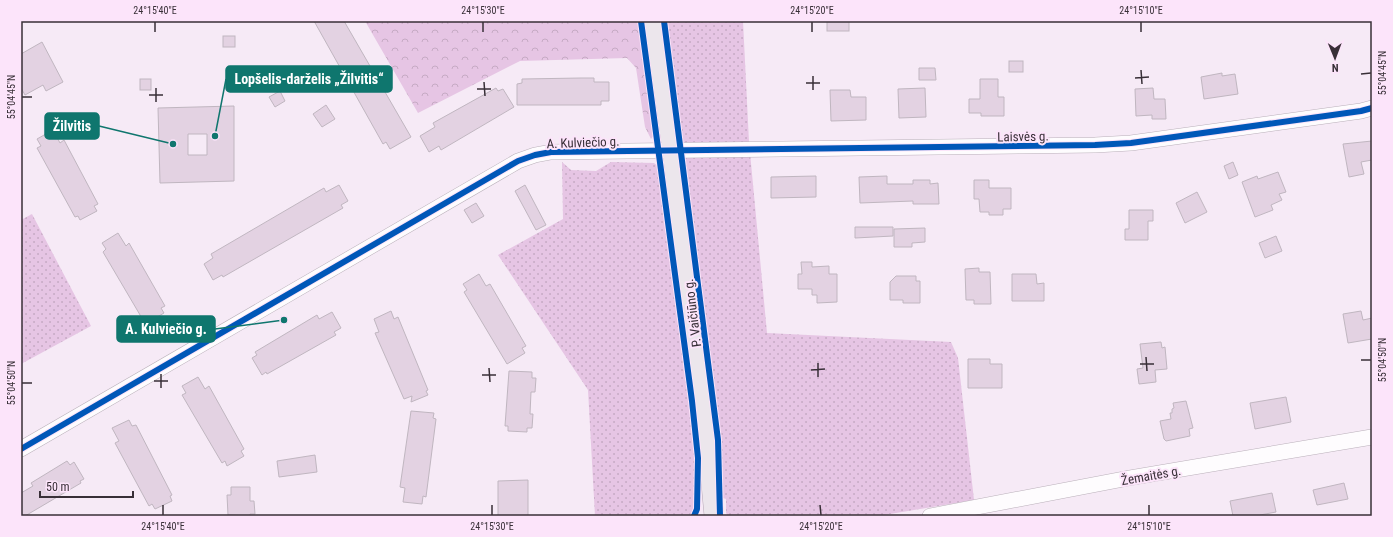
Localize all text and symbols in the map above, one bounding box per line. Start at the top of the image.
text: 24°15'40"E [133,5,177,16]
text: 24°15'30"E [461,5,505,16]
text: 24°15'20"E [790,5,834,16]
text: 24°15'10"E [1119,5,1163,16]
north arrow [1315,38,1355,78]
text: 55°04'45"N [1377,51,1388,95]
text: N [1331,61,1339,74]
callout: Lopšelis-darželis „Žilvitis“ [226,66,392,92]
text: Lopšelis-darželis „Žilvitis“ [234,70,384,87]
text: 55°04'45"N [6,75,17,119]
callout: Žilvitis [45,113,99,139]
text: Žilvitis [53,117,91,134]
street label: Laisvės g. [997,129,1049,144]
street label: A. Kulviečio g. [546,134,620,151]
street label: P. Vaičiūno g. [681,278,704,348]
callout: A. Kulviečio g. [117,316,215,342]
text: A. Kulviečio g. [125,321,207,337]
text: 55°04'50"N [1377,338,1388,382]
text: 55°04'50"N [6,361,17,405]
street label: Žemaitės g. [1120,463,1182,488]
scale bar [40,473,133,499]
text: 50 m [46,480,70,494]
text: 24°15'40"E [141,521,185,532]
text: 24°15'30"E [470,521,514,532]
text: 24°15'20"E [799,521,843,532]
text: 24°15'10"E [1127,521,1171,532]

